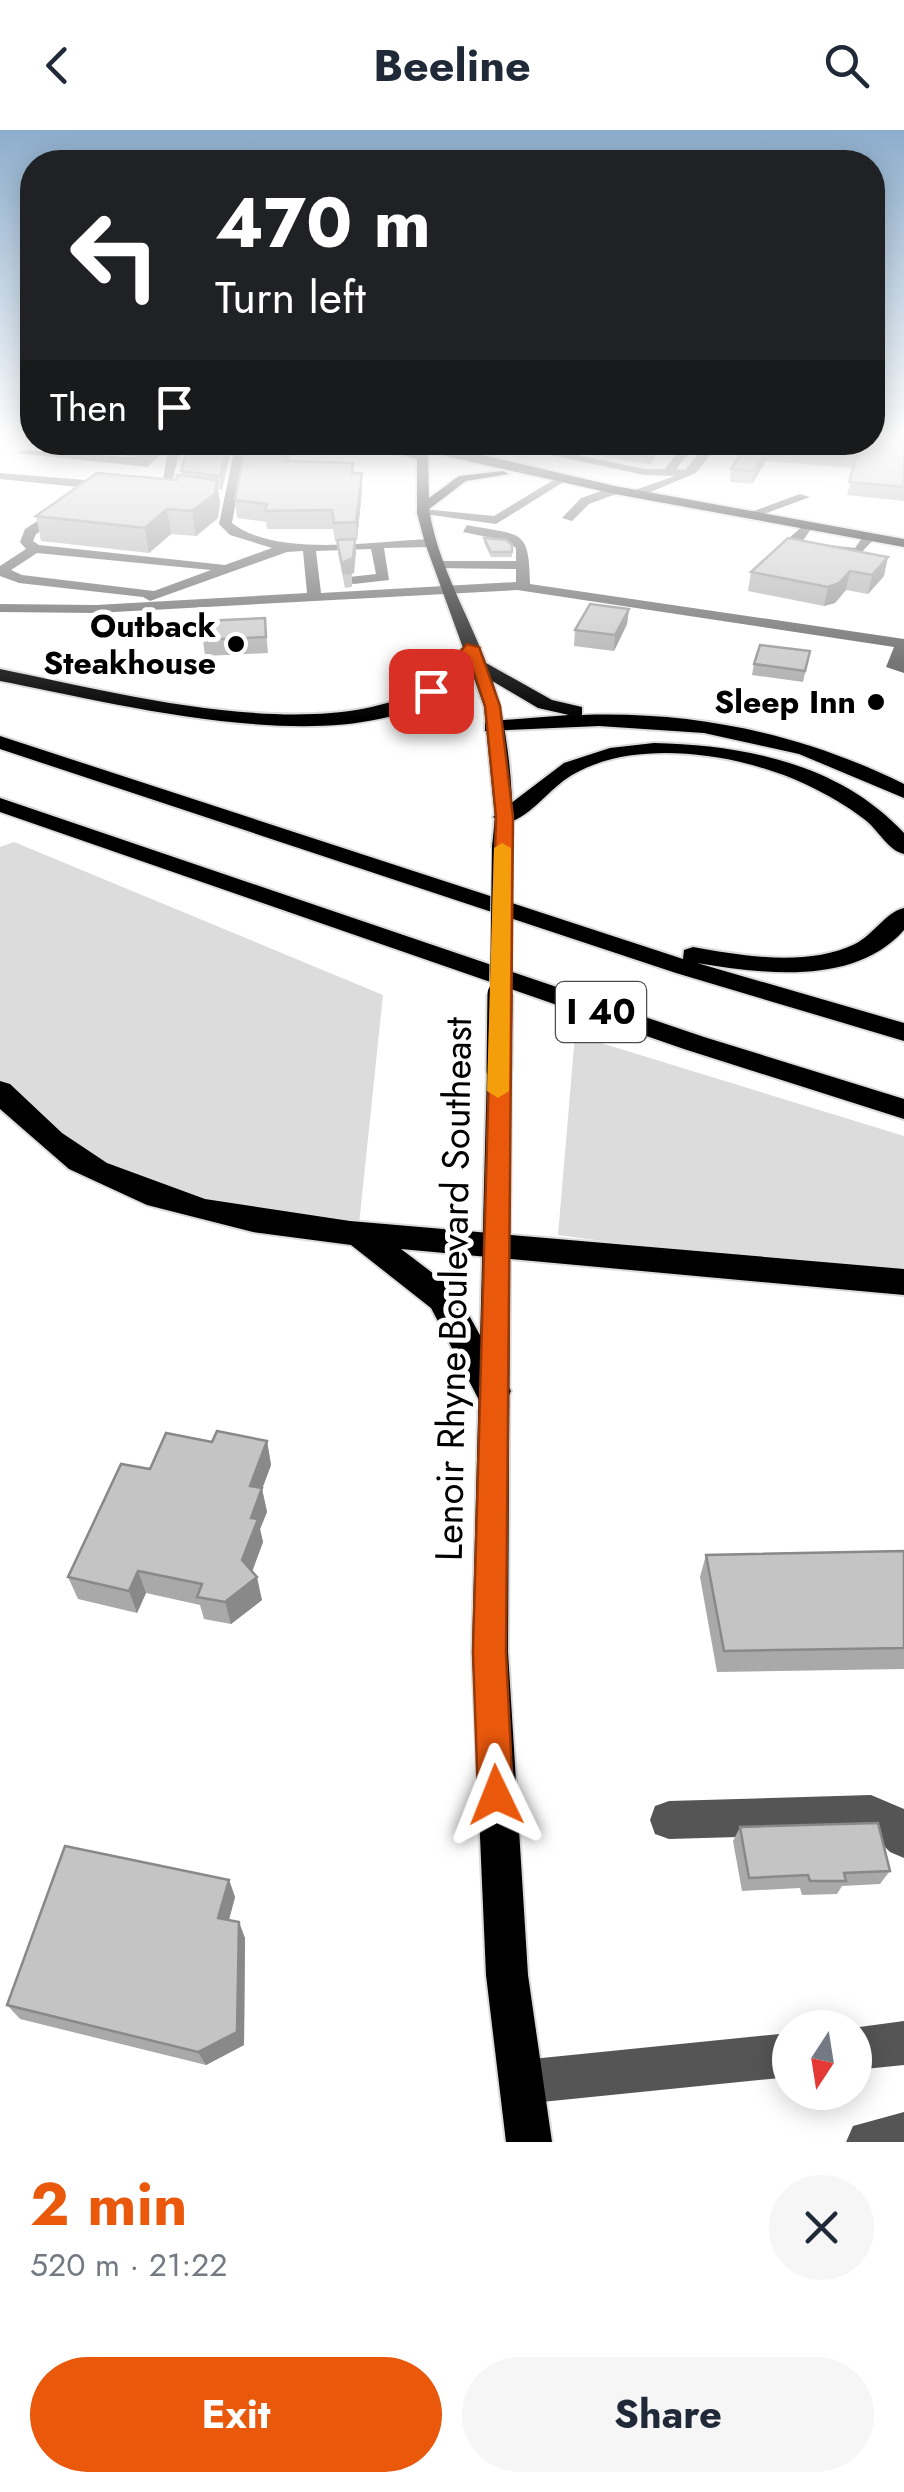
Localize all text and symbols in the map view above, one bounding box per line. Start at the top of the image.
text: Beeline [373,33,531,98]
icon: back [30,38,85,93]
icon: search [819,38,874,93]
text: 470 m [215,172,431,273]
icon: left [50,190,180,320]
text: Turn left [215,265,366,330]
text: Then [50,380,127,435]
icon: arrive [147,380,202,435]
place label: Outback Steakhouse [43,603,217,686]
marker: Outback Steakhouse [225,633,247,655]
pin [389,649,474,734]
icon: arrive [404,664,459,719]
place label: Sleep Inn [714,679,856,725]
marker: Sleep Inn [865,691,887,713]
road number: I 40 [556,982,646,1042]
street label: Lenoir Rhyne Boulevard Southeast [421,1017,485,1561]
position arrow [444,1743,548,1847]
north arrow [772,2010,872,2110]
map controls [772,2010,872,2110]
text: 2 min [30,2161,188,2248]
button: close [769,2175,874,2280]
text: 520 m · 21:22 [30,2242,227,2288]
button: Exit [30,2357,442,2472]
button: Share [462,2357,874,2472]

